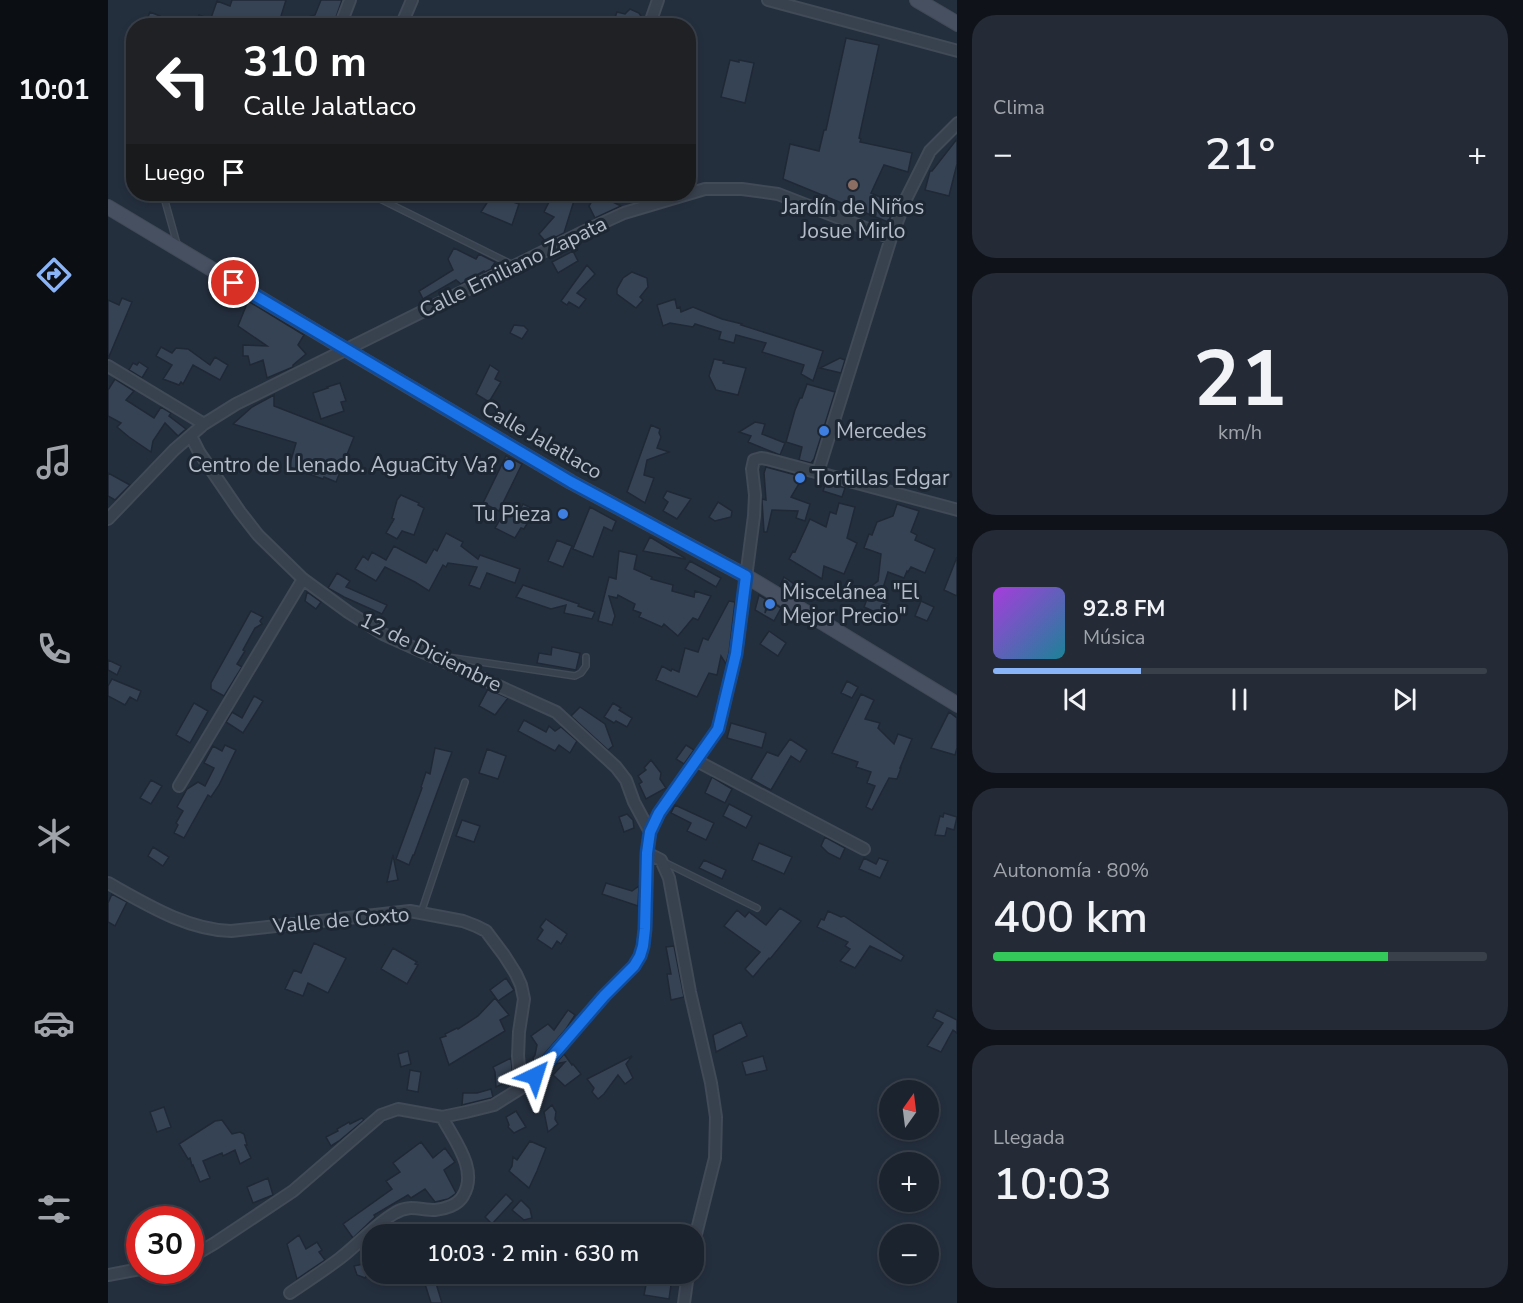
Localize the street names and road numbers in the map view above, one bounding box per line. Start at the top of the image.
street label: Calle Emiliano Zapata [415,209,611,325]
street label: Calle Jalatlaco [477,394,607,486]
street label: 12 de Diciembre [355,606,507,698]
street label: Valle de Coxto [271,900,410,940]

